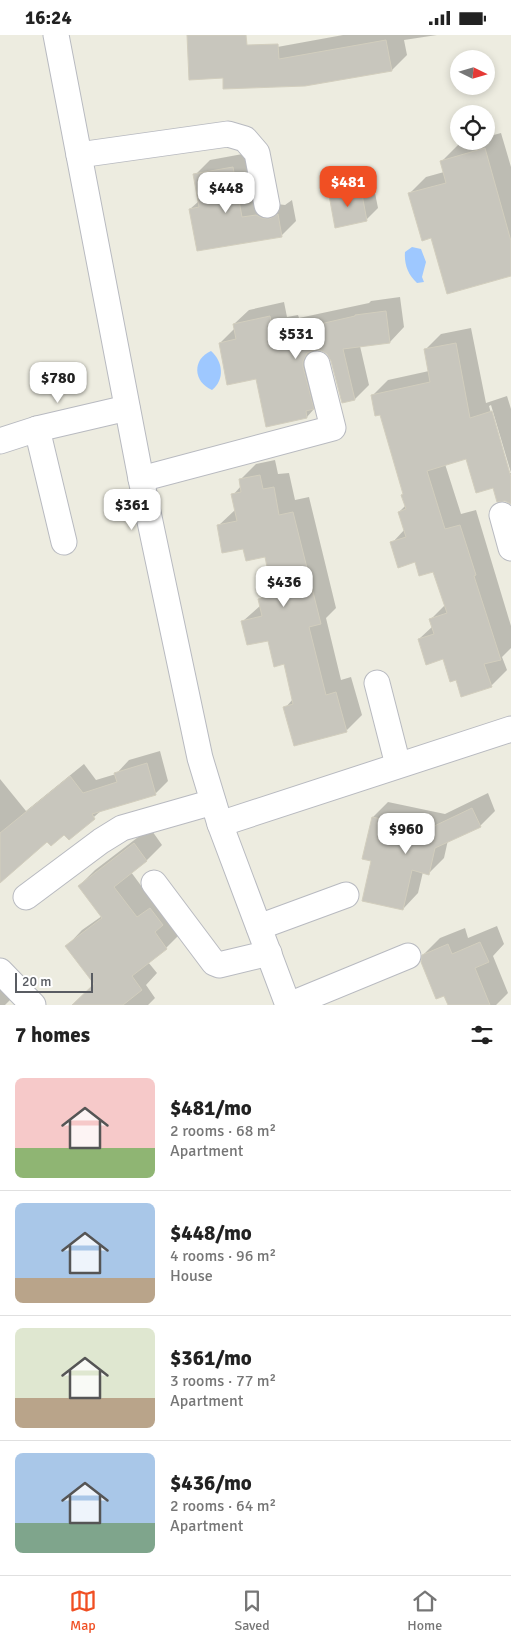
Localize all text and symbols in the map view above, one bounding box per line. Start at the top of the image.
text: 16:24 [25,6,72,30]
north arrow [450,50,495,95]
map controls [450,50,495,150]
button: locate [450,105,495,150]
pin: $481 [318,165,378,208]
pin: $448 [196,171,256,214]
text: $481 [331,172,365,192]
text: $448 [209,178,243,198]
pin: $531 [266,317,326,360]
text: $531 [279,324,313,344]
pin: $780 [28,361,88,404]
text: $780 [41,368,75,388]
pin: $361 [102,489,162,531]
text: $361 [115,495,149,515]
pin: $436 [254,565,314,608]
text: $436 [267,572,301,592]
pin: $960 [376,813,436,855]
text: $960 [389,819,423,839]
scale bar [15,970,92,993]
text: 20 m [22,973,51,990]
icon: filters [468,1021,496,1049]
text: 7 homes [15,1022,90,1048]
text: $481/mo [170,1095,252,1121]
icon: home [55,1098,115,1158]
text: 2 rooms · 68 m² [170,1121,276,1141]
text: Apartment [170,1141,243,1161]
text: $448/mo [170,1220,252,1246]
icon: home [55,1223,115,1283]
text: 4 rooms · 96 m² [170,1246,276,1266]
text: House [170,1266,213,1286]
text: $361/mo [170,1345,252,1371]
icon: home [55,1348,115,1408]
text: 3 rooms · 77 m² [170,1371,276,1391]
text: Apartment [170,1391,243,1411]
text: $436/mo [170,1470,252,1496]
icon: home [55,1473,115,1533]
text: 2 rooms · 64 m² [170,1496,276,1516]
text: Apartment [170,1516,243,1536]
tab: Map [69,1587,97,1634]
tab: Saved [234,1587,270,1634]
tab: Home [407,1587,442,1634]

